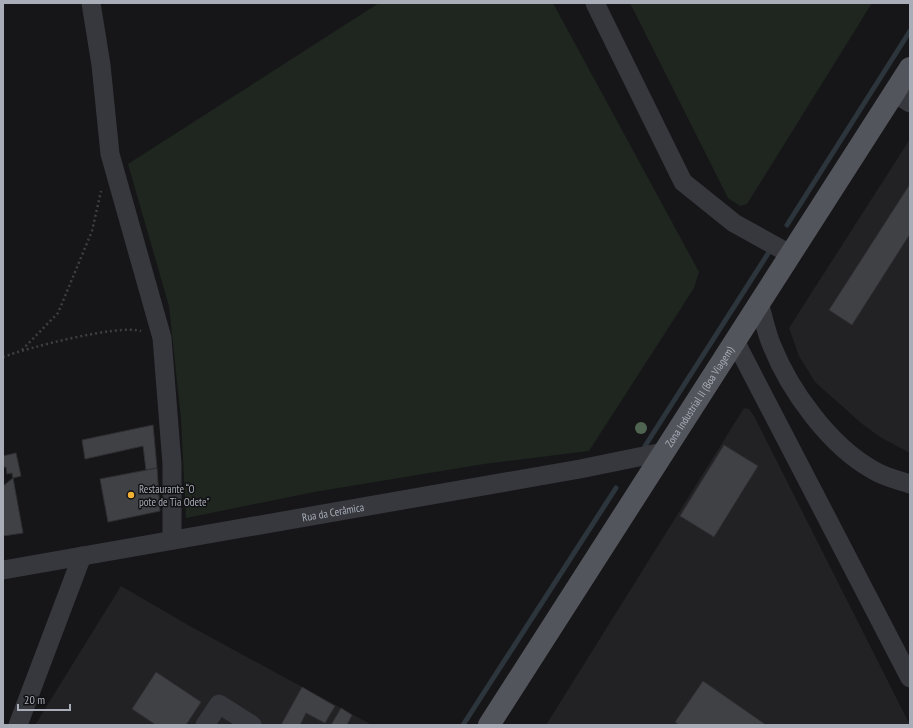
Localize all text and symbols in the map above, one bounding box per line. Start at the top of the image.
street label: Zona Industrial II (Boa Viagem) [662,343,737,450]
place label: Restaurante “O pote de Tia Odete" [139,482,210,509]
marker: Restaurante “O pote de Tia Odete" [126,490,136,500]
street label: Rua da Cerâmica [301,500,365,525]
scale bar [18,686,70,712]
text: 20 m [24,692,45,707]

